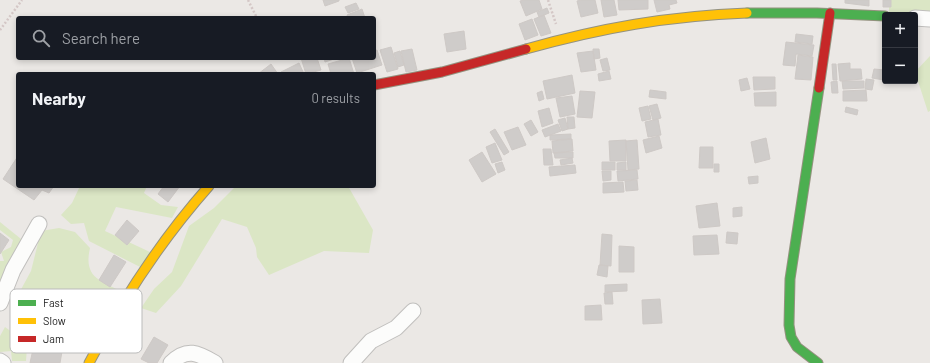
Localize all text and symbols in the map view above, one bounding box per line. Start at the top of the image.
map controls [882,12,918,84]
button: + [882,12,918,48]
search box [16,16,376,60]
icon: search [30,27,52,49]
text: Search here [62,29,140,47]
button: − [882,48,918,84]
text: Nearby [32,88,86,108]
text: 0 results [311,90,360,106]
legend [10,289,142,353]
text: Fast [43,296,64,309]
text: Slow [43,314,66,327]
text: Jam [43,332,64,345]

